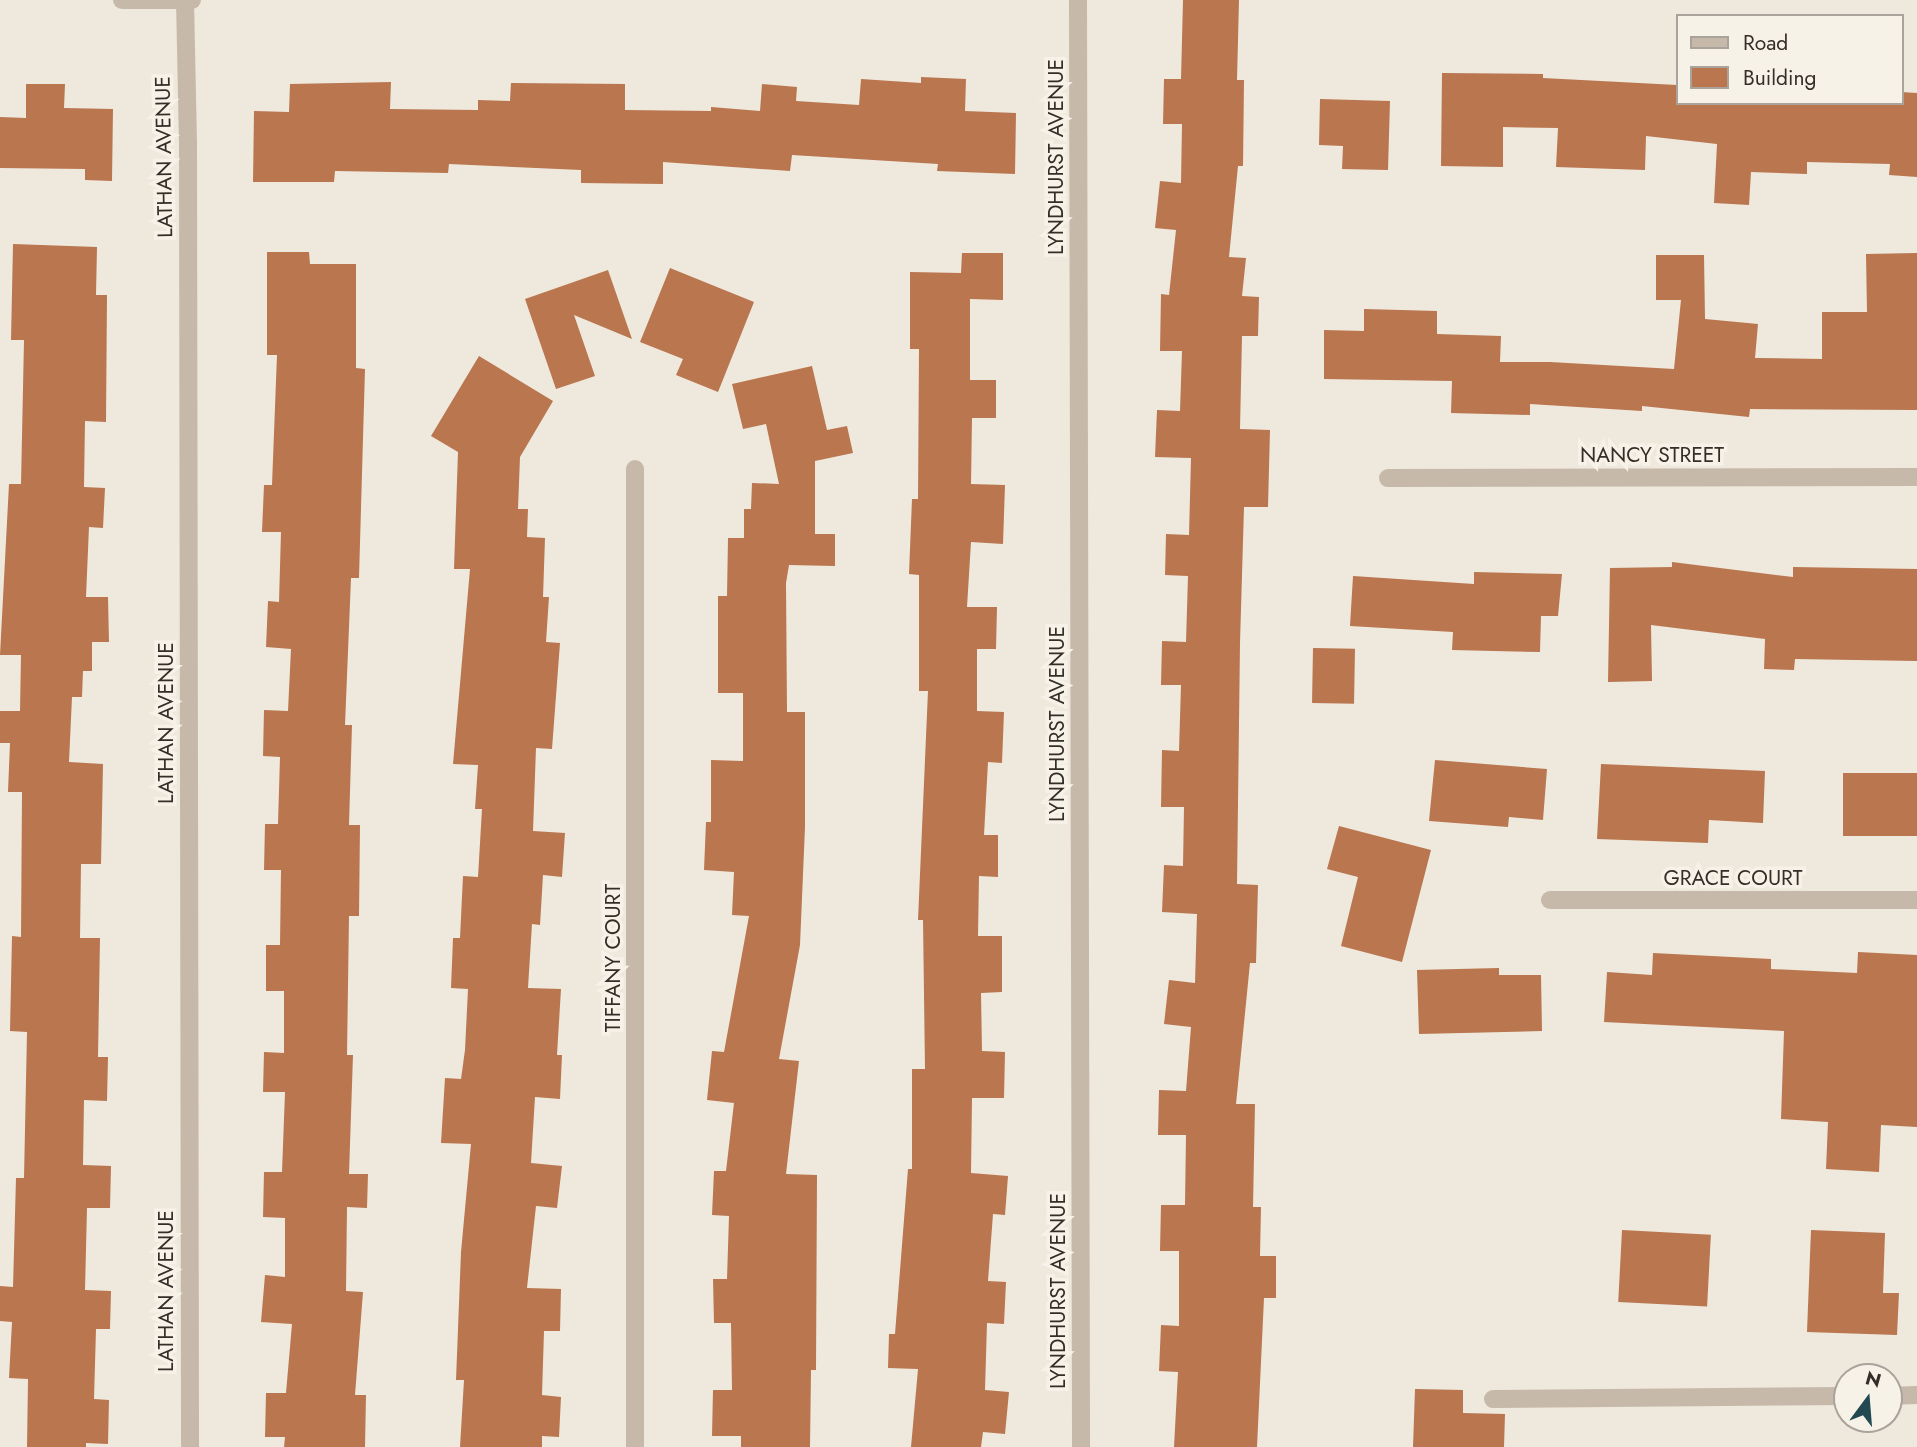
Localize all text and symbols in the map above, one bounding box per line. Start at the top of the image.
legend [1675,14,1903,105]
text: Road [1743,28,1788,58]
street label: LYNDHURST AVENUE [1043,59,1069,255]
text: Building [1743,63,1816,93]
street label: LATHAN AVENUE [150,76,178,238]
street label: NANCY STREET [1580,442,1724,468]
street label: LYNDHURST AVENUE [1044,626,1070,822]
street label: LATHAN AVENUE [153,642,179,804]
street label: GRACE COURT [1663,865,1803,891]
street label: TIFFANY COURT [600,884,626,1032]
street label: LYNDHURST AVENUE [1045,1193,1071,1389]
street label: LATHAN AVENUE [153,1210,179,1372]
north arrow [1833,1363,1903,1433]
text: N [1862,1364,1884,1394]

